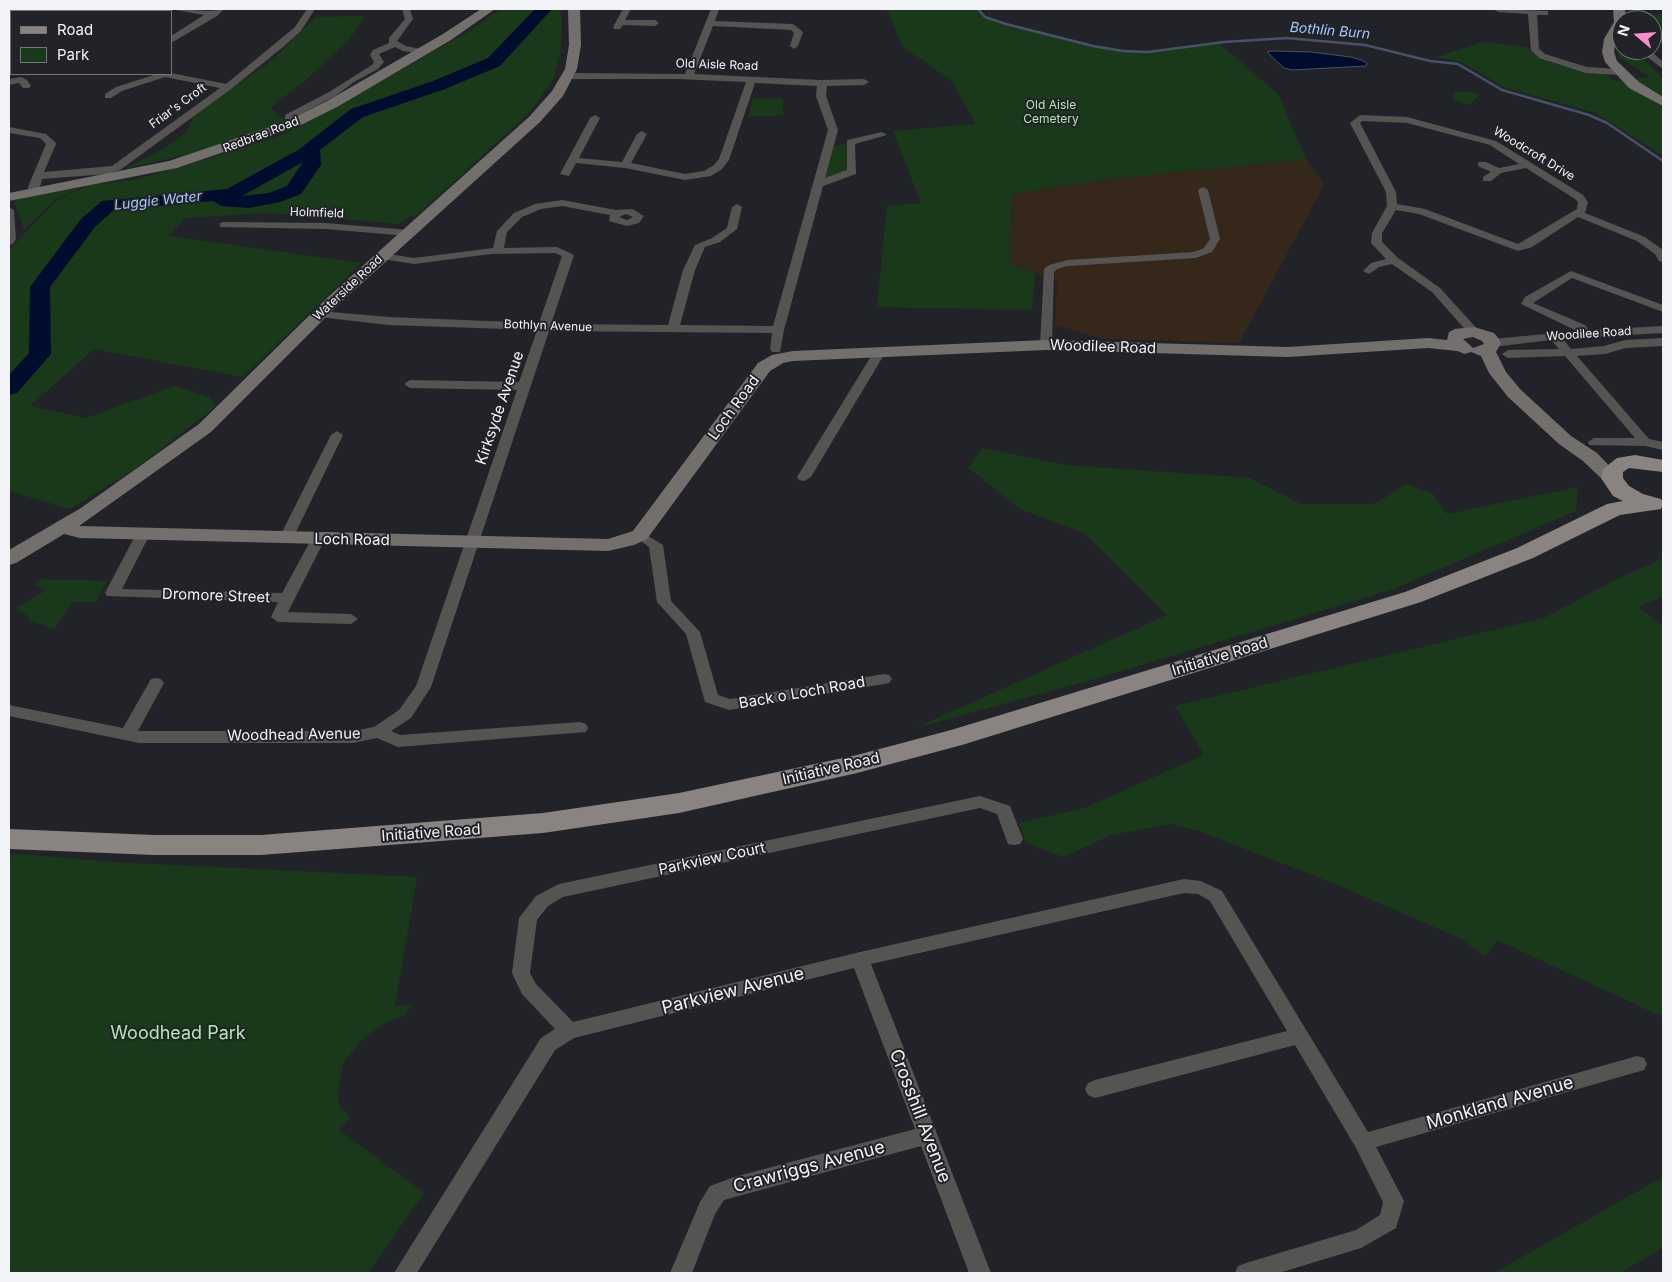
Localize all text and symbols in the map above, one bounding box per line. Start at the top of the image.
legend [10,10,172,75]
north arrow [1612,10,1662,60]
water label: Bothlin Burn [1289,19,1371,43]
text: Road [57,20,93,39]
text: N [1613,23,1633,38]
text: Park [57,45,89,64]
street label: Old Aisle Road [675,56,759,74]
street label: Friar's Croft [147,80,209,132]
park label: Old Aisle Cemetery [1023,98,1079,126]
street label: Redbrae Road [221,114,301,156]
street label: Woodcroft Drive [1491,124,1577,184]
water label: Luggie Water [113,188,203,214]
street label: Holmfield [290,205,344,221]
street label: Waterside Road [310,252,386,324]
street label: Bothlyn Avenue [504,317,592,335]
street label: Woodilee Road [1546,324,1632,344]
street label: Woodilee Road [1050,336,1156,358]
street label: Kirksyde Avenue [472,349,528,467]
street label: Loch Road [705,372,763,444]
street label: Loch Road [314,530,390,550]
street label: Dromore Street [162,585,270,607]
street label: Initiative Road [1170,634,1270,680]
street label: Back o Loch Road [738,673,866,713]
street label: Woodhead Avenue [227,725,361,745]
street label: Initiative Road [781,749,881,789]
street label: Initiative Road [381,821,481,845]
street label: Parkview Court [657,839,767,879]
street label: Parkview Avenue [659,963,807,1019]
park label: Woodhead Park [110,1023,246,1045]
street label: Crosshill Avenue [885,1046,955,1186]
street label: Monkland Avenue [1424,1072,1576,1134]
street label: Crawriggs Avenue [731,1136,887,1198]

